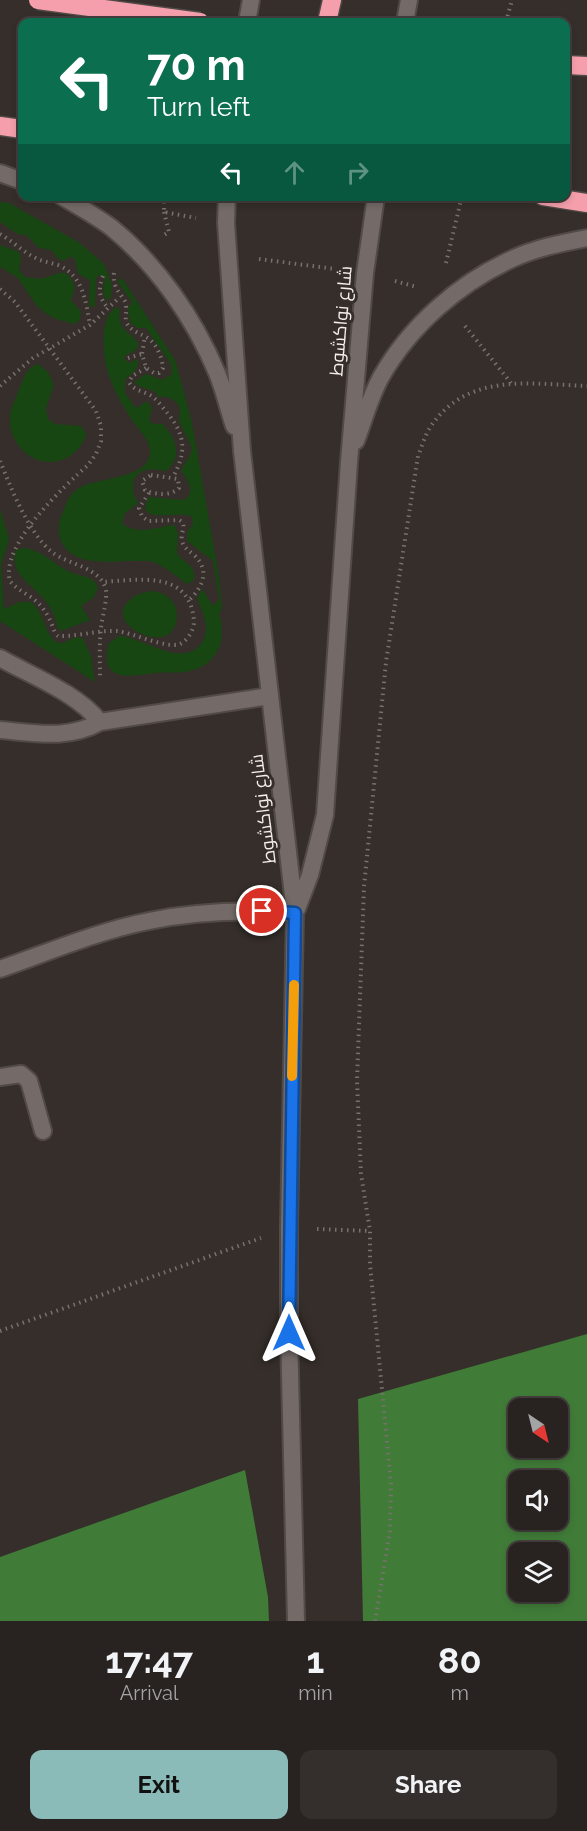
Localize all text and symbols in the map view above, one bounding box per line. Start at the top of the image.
text: 70 m [147,41,246,90]
icon: left [48,42,126,120]
text: Turn left [147,91,250,122]
icon: left [215,156,248,189]
icon: ahead [278,156,311,189]
icon: right [341,156,374,189]
street label: شارع نواكشوط [325,265,358,377]
street label: شارع نواكشوط [245,753,282,865]
pin [236,885,287,936]
icon: arrive [245,894,278,927]
position arrow [257,1301,321,1365]
north arrow [508,1398,568,1458]
map controls [508,1398,568,1602]
button: sound [508,1470,568,1530]
button: layers [508,1542,568,1602]
text: 17:47 [105,1639,193,1681]
text: 1 [306,1639,324,1681]
text: 80 [438,1639,482,1681]
text: Arrival [120,1681,178,1705]
text: min [298,1681,333,1705]
text: m [451,1681,469,1705]
button: Exit [30,1750,288,1819]
button: Share [300,1750,557,1819]

